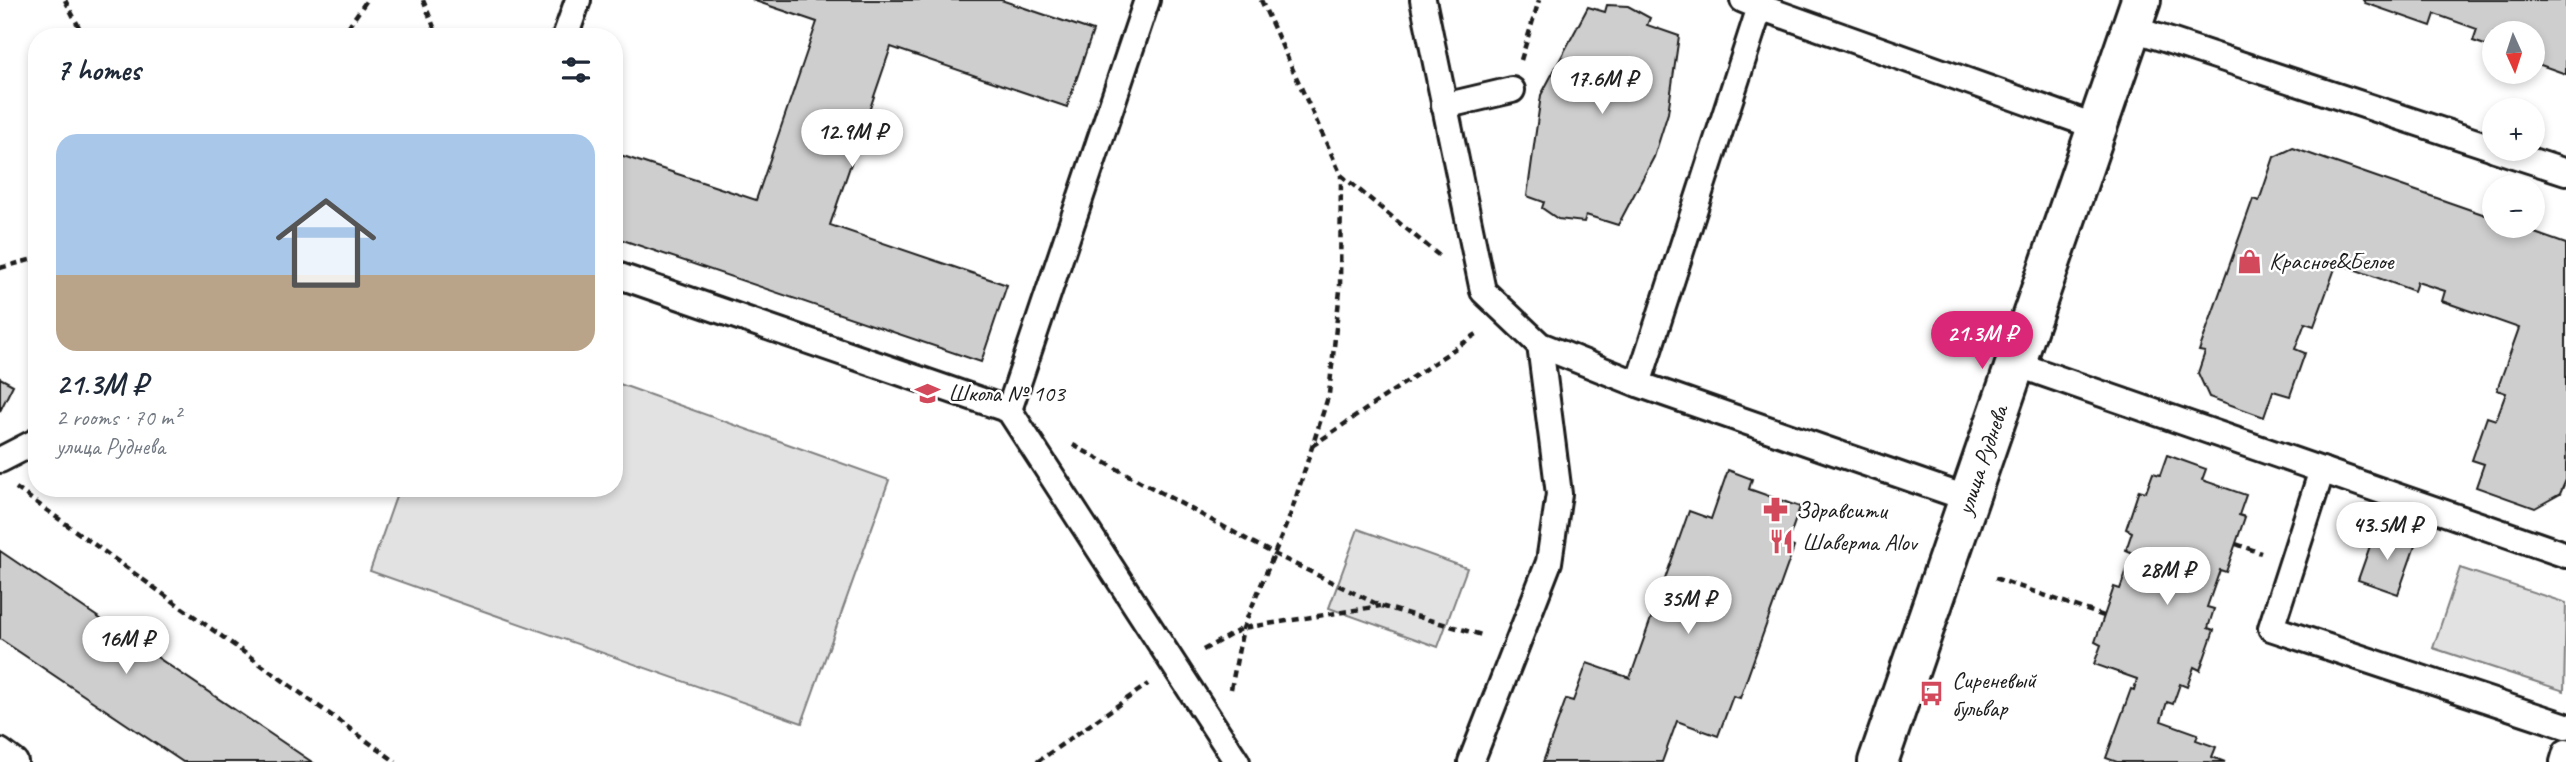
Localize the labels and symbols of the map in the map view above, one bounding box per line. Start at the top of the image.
north arrow [2482,21,2544,84]
pin: 17.6M ₽ [1537,57,1667,116]
pin: 12.9M ₽ [787,110,917,169]
place label: Красное&Белое [2269,246,2395,276]
shop icon: Красное&Белое [2235,247,2263,275]
pin: 21.3M ₽ [1917,312,2047,371]
place label: Школа № 103 [948,378,1067,408]
school or university icon: Школа № 103 [914,379,942,407]
street label: улица Руднева [1949,399,2015,521]
place label: Здравсити [1796,495,1889,525]
pharmacy icon: Здравсити [1762,496,1790,524]
pin: 43.5M ₽ [2322,503,2452,562]
place label: Шаверма Alov [1802,527,1919,557]
restaurant icon: Шаверма Alov [1768,528,1796,556]
pin: 28M ₽ [2118,548,2216,607]
pin: 35M ₽ [1639,576,1737,636]
pin: 16M ₽ [77,616,175,676]
place label: Сиреневый бульвар [1952,665,2038,723]
bus stop icon: Сиреневый бульвар [1918,680,1946,708]

